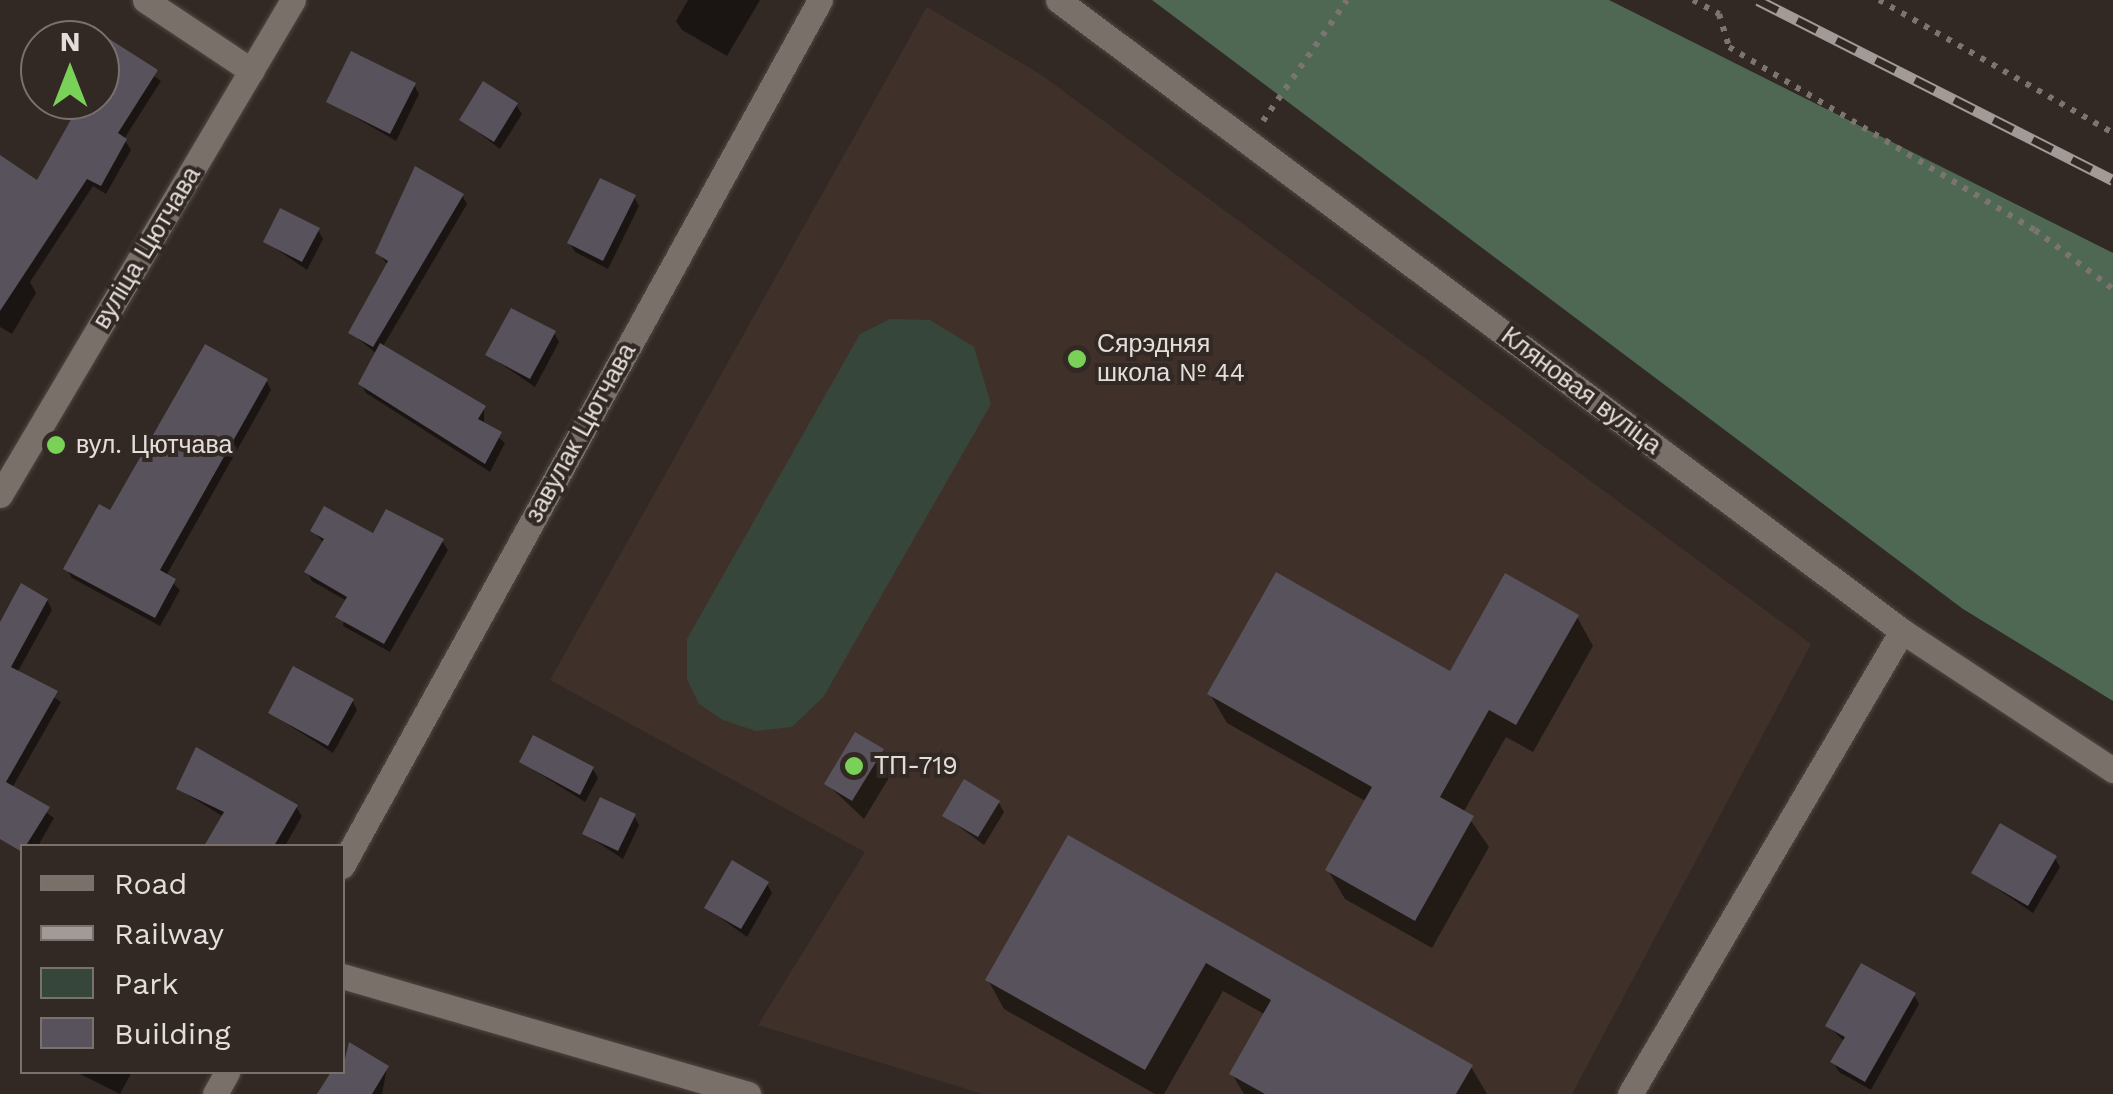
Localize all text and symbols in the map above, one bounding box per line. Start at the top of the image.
north arrow [20,20,120,120]
text: N [60,25,80,58]
street label: вуліца Цютчава [87,162,207,334]
street label: Кляновая вуліца [1495,321,1667,461]
place label: Сярэдняя школа № 44 [1097,330,1245,389]
street label: завулак Цютчава [519,338,643,528]
marker: Сярэдняя школа № 44 [1066,348,1088,370]
place label: вул. Цютчава [76,430,232,460]
marker: вул. Цютчава [45,434,67,456]
place label: ТП-719 [874,751,958,781]
marker: ТП-719 [843,755,865,777]
legend [20,844,345,1074]
text: Road [114,866,187,901]
text: Railway [114,916,224,951]
text: Park [114,966,179,1001]
text: Building [114,1016,231,1051]

